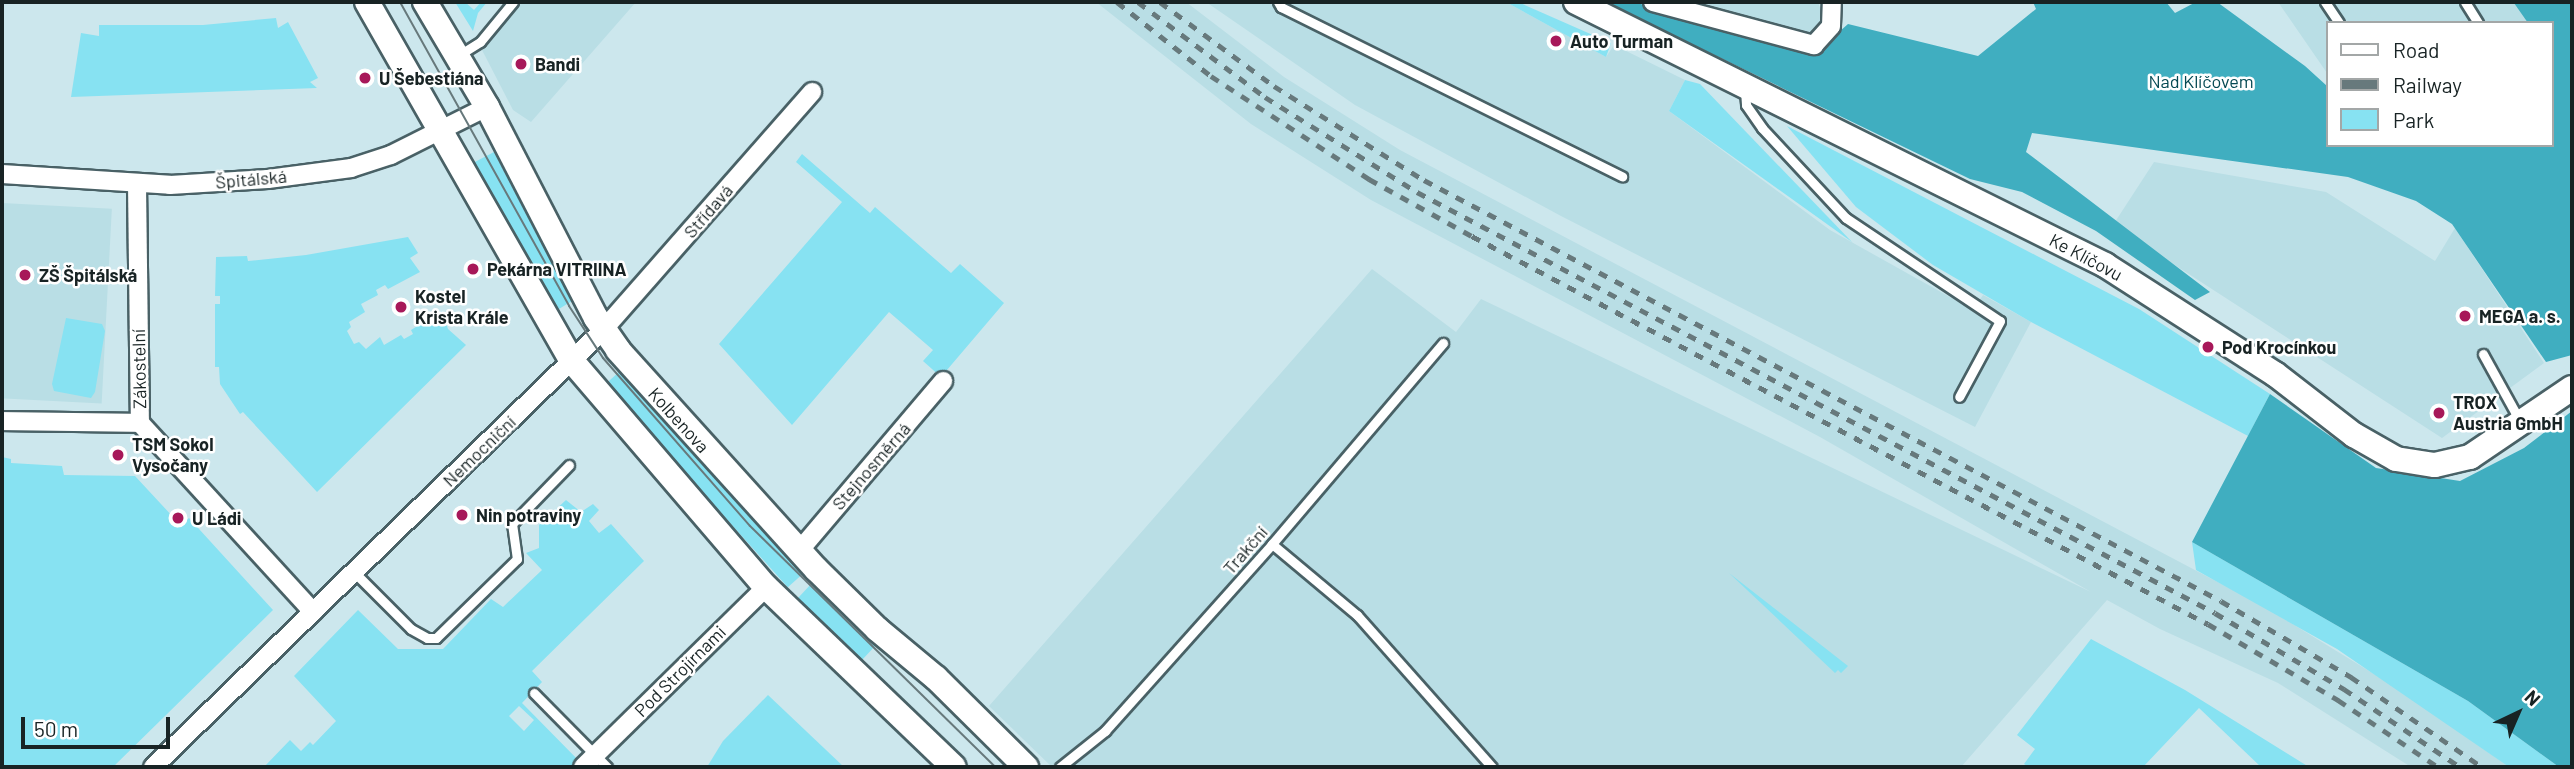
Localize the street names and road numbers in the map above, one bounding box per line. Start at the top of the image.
street label: Špitálská [214,165,288,193]
street label: Střídavá [679,180,737,242]
street label: Ke Klíčovu [2046,229,2126,285]
street label: Zákostelní [128,329,150,409]
street label: Kolbenova [644,383,714,457]
street label: Nemocniční [438,411,520,491]
street label: Stejnosměrná [827,418,915,514]
street label: Trakční [1218,522,1272,578]
street label: Pod Strojírnami [630,621,730,721]

